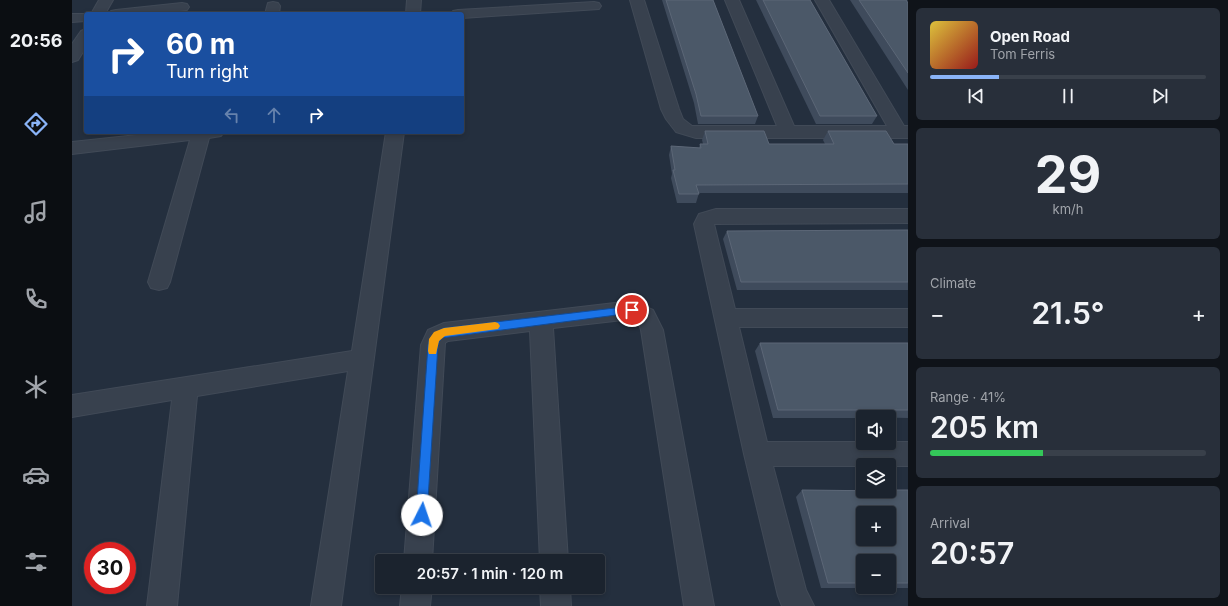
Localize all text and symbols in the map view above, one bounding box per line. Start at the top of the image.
text: 60 m [166,27,235,61]
text: Open Road [990,27,1070,46]
icon: right [100,28,152,80]
text: 20:56 [10,30,62,51]
text: Tom Ferris [990,46,1055,62]
text: Turn right [166,61,249,82]
icon: previous [965,85,987,107]
icon: pause [1057,85,1079,107]
icon: next [1149,85,1171,107]
icon: left [221,104,243,126]
icon: ahead [263,104,285,126]
icon: right [305,104,327,126]
icon: directions [22,110,50,138]
text: 29 [1035,143,1101,206]
icon: music [22,198,50,226]
text: km/h [1053,201,1083,217]
text: Climate [930,275,976,291]
icon: phone [22,285,50,313]
pin [615,293,649,327]
text: 21.5° [1031,295,1105,331]
icon: arrive [621,299,643,321]
text: − [930,301,945,327]
text: + [1191,301,1206,327]
icon: climate [22,373,50,401]
text: Range · 41% [930,389,1006,405]
text: 205 km [930,409,1039,445]
map controls [856,410,896,594]
button: sound [856,410,896,450]
button: layers [856,458,896,498]
icon: car [22,461,50,489]
position arrow [401,494,443,536]
button: + [856,506,896,546]
text: Arrival [930,515,970,531]
text: 20:57 [930,535,1014,571]
speed limit sign: 30 [84,542,136,594]
icon: filters [22,548,50,576]
button: − [856,554,896,594]
text: 20:57 · 1 min · 120 m [417,564,563,583]

